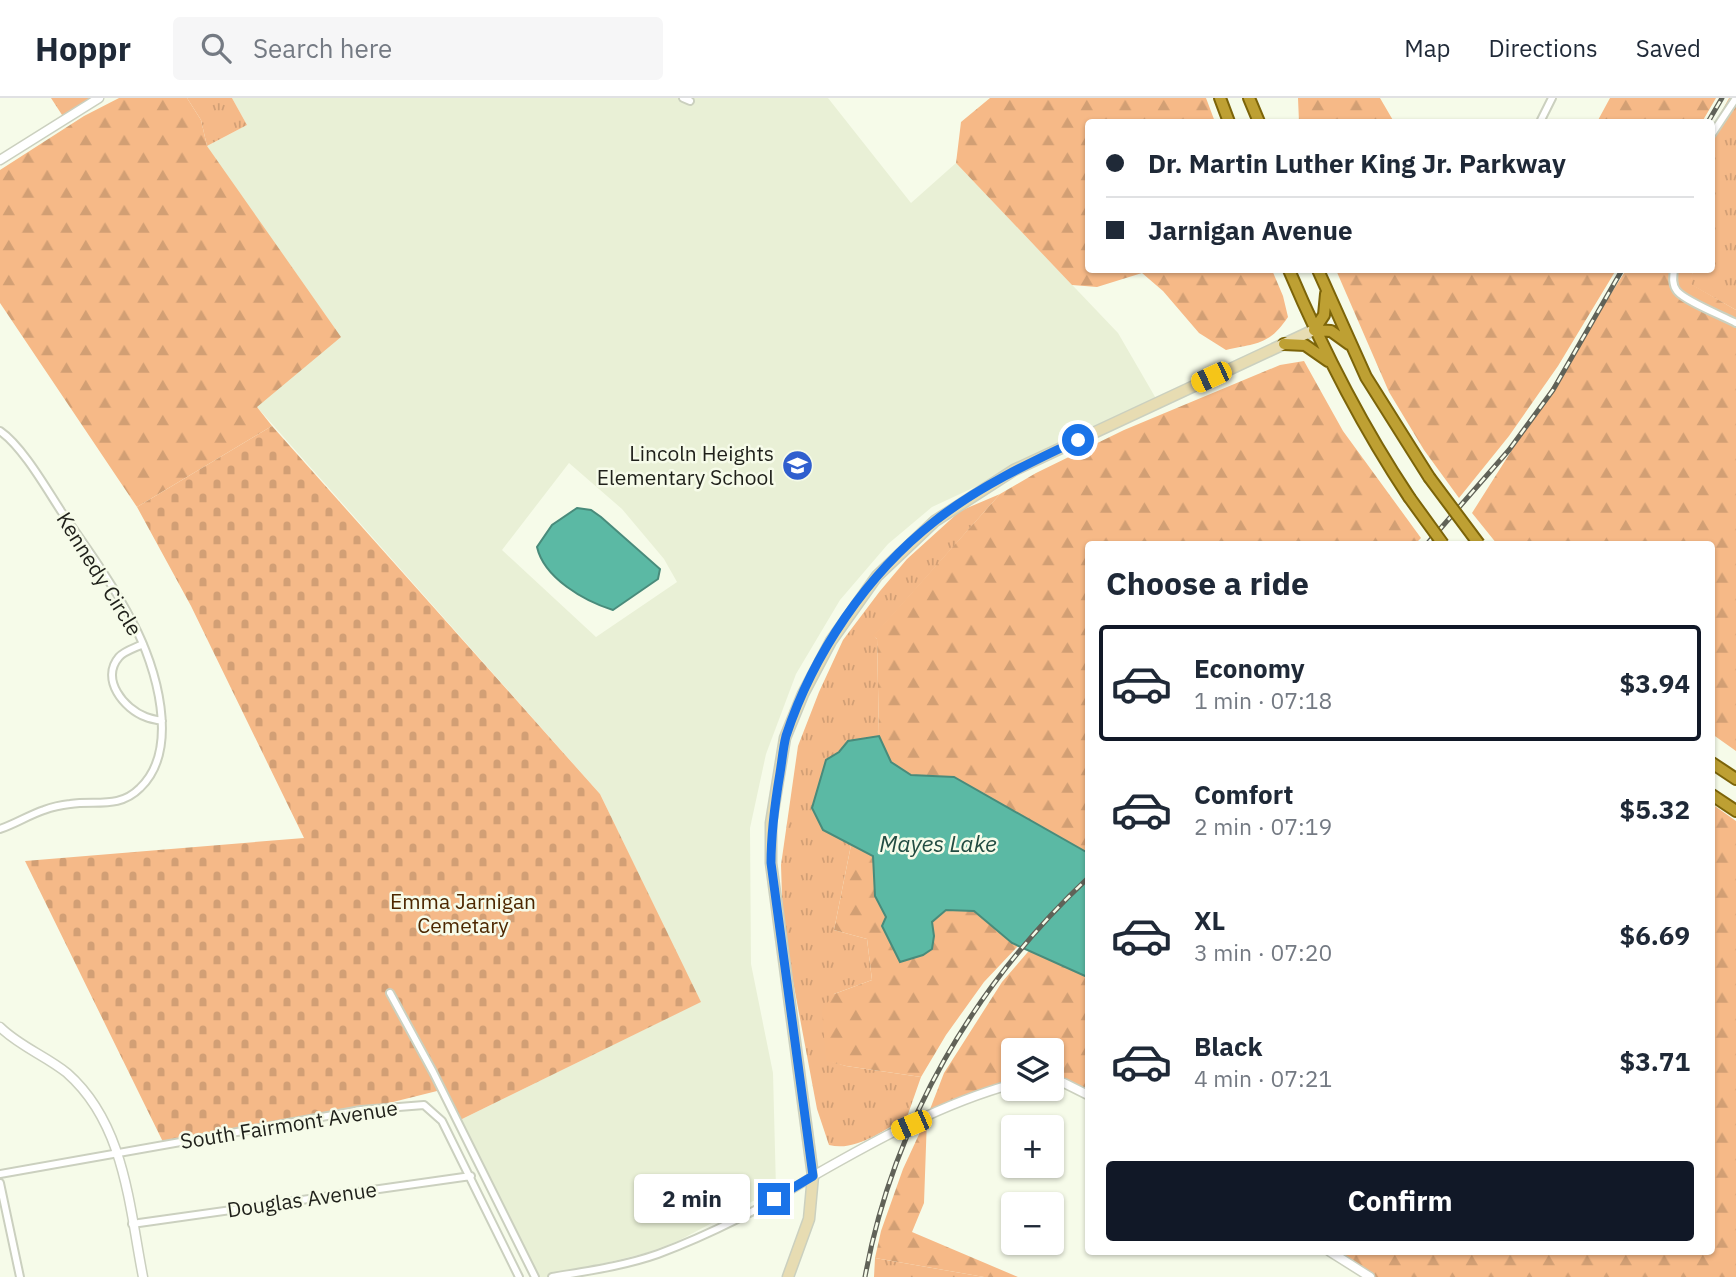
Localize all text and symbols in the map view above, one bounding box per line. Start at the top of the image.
search box [173,17,663,80]
text: Hoppr [35,27,131,70]
icon: search [197,29,235,67]
text: Search here [253,31,392,65]
text: Map [1404,32,1450,64]
text: Directions [1488,32,1598,64]
text: Saved [1636,32,1701,64]
text: Dr. Martin Luther King Jr. Parkway [1148,146,1566,180]
text: Jarnigan Avenue [1148,213,1353,247]
car [1188,359,1235,395]
route start [1062,424,1094,456]
place label: Lincoln Heights Elementary School [597,439,774,491]
school or university icon: Lincoln Heights Elementary School [780,449,814,483]
street label: Kennedy Circle [51,506,149,641]
text: Choose a ride [1106,562,1309,604]
text: Economy [1194,651,1305,685]
icon: car [1110,652,1173,715]
text: $3.94 [1620,666,1690,700]
text: 1 min · 07:18 [1194,685,1332,715]
text: Comfort [1194,777,1293,811]
icon: car [1110,778,1173,841]
text: $5.32 [1620,792,1690,826]
text: 2 min · 07:19 [1194,811,1332,841]
water label: Mayes Lake [879,828,997,858]
park label: Emma Jarnigan Cemetary [390,887,536,939]
text: XL [1194,903,1225,937]
icon: car [1110,904,1173,967]
text: $6.69 [1620,918,1690,952]
text: 3 min · 07:20 [1194,937,1332,967]
text: Black [1194,1029,1262,1063]
icon: car [1110,1030,1173,1093]
map controls [1001,1038,1064,1255]
button: layers [1001,1038,1064,1101]
text: $3.71 [1620,1044,1690,1078]
text: 4 min · 07:21 [1194,1063,1332,1093]
street label: South Fairmont Avenue [178,1093,400,1155]
car [888,1107,935,1143]
button: + [1001,1115,1064,1178]
button: Confirm [1106,1161,1694,1241]
callout: 2 min [634,1174,750,1224]
street label: Douglas Avenue [225,1175,379,1223]
text: 2 min [662,1183,722,1213]
route end [758,1183,790,1215]
button: − [1001,1192,1064,1255]

